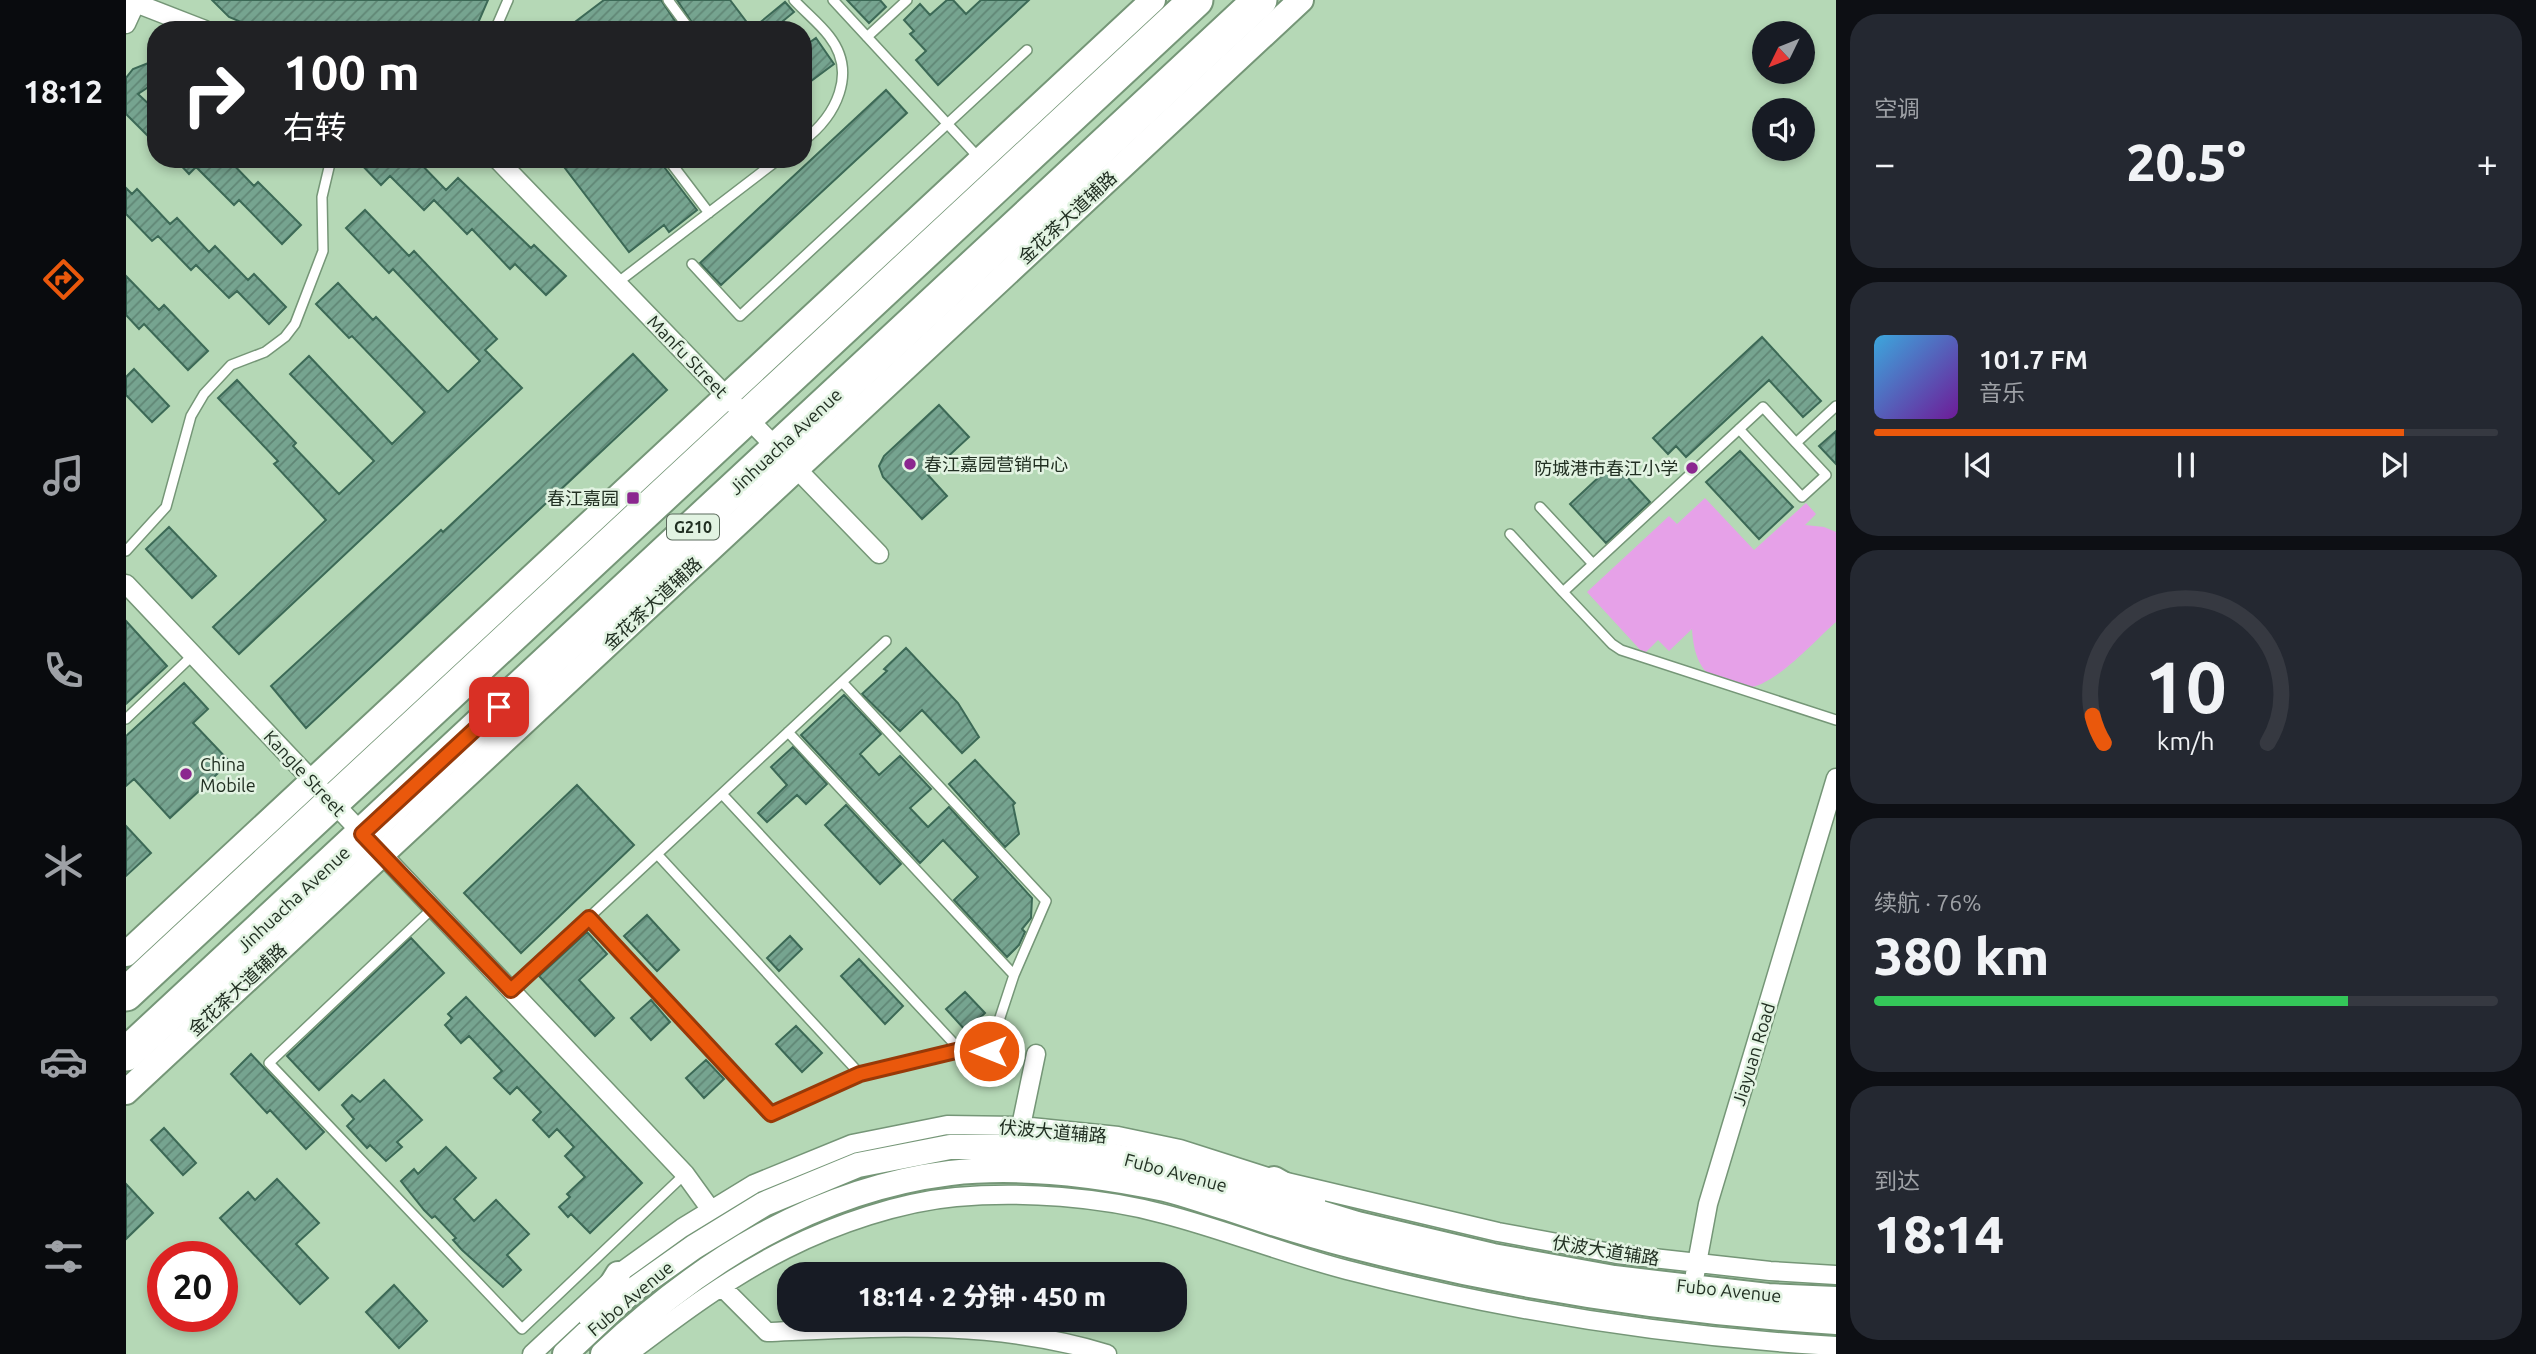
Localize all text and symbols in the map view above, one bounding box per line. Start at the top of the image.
north arrow [1752,21,1815,84]
map controls [1752,21,1815,161]
text: 100 m [283,44,420,99]
icon: right [168,49,259,140]
text: 18:12 [23,73,103,109]
text: 空调 [1874,96,1920,121]
button: sound [1752,98,1815,161]
text: 右转 [283,109,347,145]
text: 20.5° [2126,133,2246,191]
text: − [1874,142,1895,184]
text: + [2477,142,2498,184]
street label: 金花茶大道辅路 [1014,167,1120,267]
icon: directions [39,255,88,304]
street label: Manfu Street [644,311,732,401]
text: 101.7 FM [1979,345,2088,374]
text: 音乐 [1979,380,2025,405]
street label: Jinhuacha Avenue [725,384,845,498]
icon: previous [1959,446,1997,484]
icon: pause [2167,446,2205,484]
icon: next [2375,446,2413,484]
icon: music [39,451,88,500]
place label: 春江嘉园营销中心 [924,454,1068,474]
marker: 春江嘉园营销中心 [902,456,918,472]
place label: 防城港市春江小学 [1534,458,1678,478]
marker: 防城港市春江小学 [1684,460,1700,476]
place label: 春江嘉园 [547,488,619,508]
marker: 春江嘉园 [625,490,641,506]
road number: G210 [667,514,719,540]
street label: 金花茶大道辅路 [599,553,705,653]
text: 10 [2145,645,2227,727]
icon: phone [39,646,88,695]
pin [469,677,529,737]
icon: arrive [480,688,518,726]
street label: Kangle Street [260,726,350,820]
text: km/h [2157,727,2215,755]
place label: China Mobile [200,754,256,795]
marker: China Mobile [178,766,194,782]
icon: climate [39,841,88,890]
street label: Jinhuacha Avenue [233,842,353,956]
text: 续航 · 76% [1874,890,1981,915]
text: 380 km [1874,927,2049,985]
street label: 金花茶大道辅路 [184,939,290,1039]
street label: Jiayuan Road [1728,1000,1778,1108]
position arrow [952,1014,1026,1088]
icon: car [39,1037,88,1086]
street label: 伏波大道辅路 [998,1116,1108,1146]
street label: Fubo Avenue [1123,1149,1229,1195]
text: 到达 [1874,1168,1920,1193]
text: 18:14 [1874,1205,2004,1263]
icon: filters [39,1232,88,1281]
street label: 伏波大道辅路 [1551,1232,1661,1268]
speed limit sign: 20 [147,1241,238,1332]
street label: Fubo Avenue [583,1256,677,1340]
street label: Fubo Avenue [1676,1275,1782,1305]
text: 18:14 · 2 分钟 · 450 m [858,1282,1106,1311]

